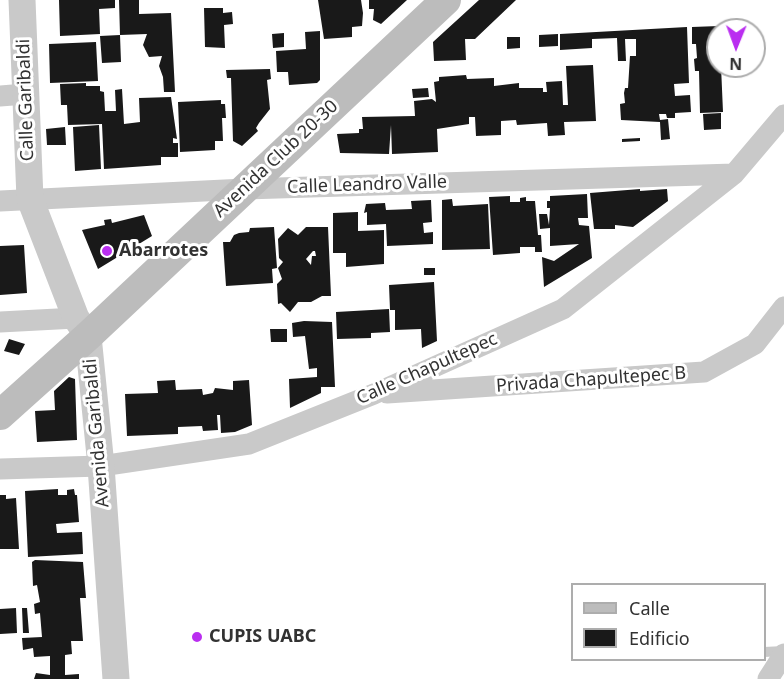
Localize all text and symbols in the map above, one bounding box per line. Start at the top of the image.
north arrow [706,18,766,78]
street label: Calle Garibaldi [13,38,39,162]
text: N [729,53,742,75]
street label: Avenida Club 20-30 [209,96,343,222]
street label: Calle Leandro Valle [287,171,447,199]
place label: Abarrotes [119,240,208,262]
marker: Abarrotes [100,244,114,258]
street label: Calle Chapultepec [353,328,501,410]
street label: Avenida Garibaldi [80,358,114,508]
street label: Privada Chapultepec B [495,363,687,397]
legend [571,583,766,661]
text: Calle [629,596,670,620]
place label: CUPIS UABC [209,626,316,648]
text: Edificio [629,626,690,650]
marker: CUPIS UABC [190,630,204,644]

